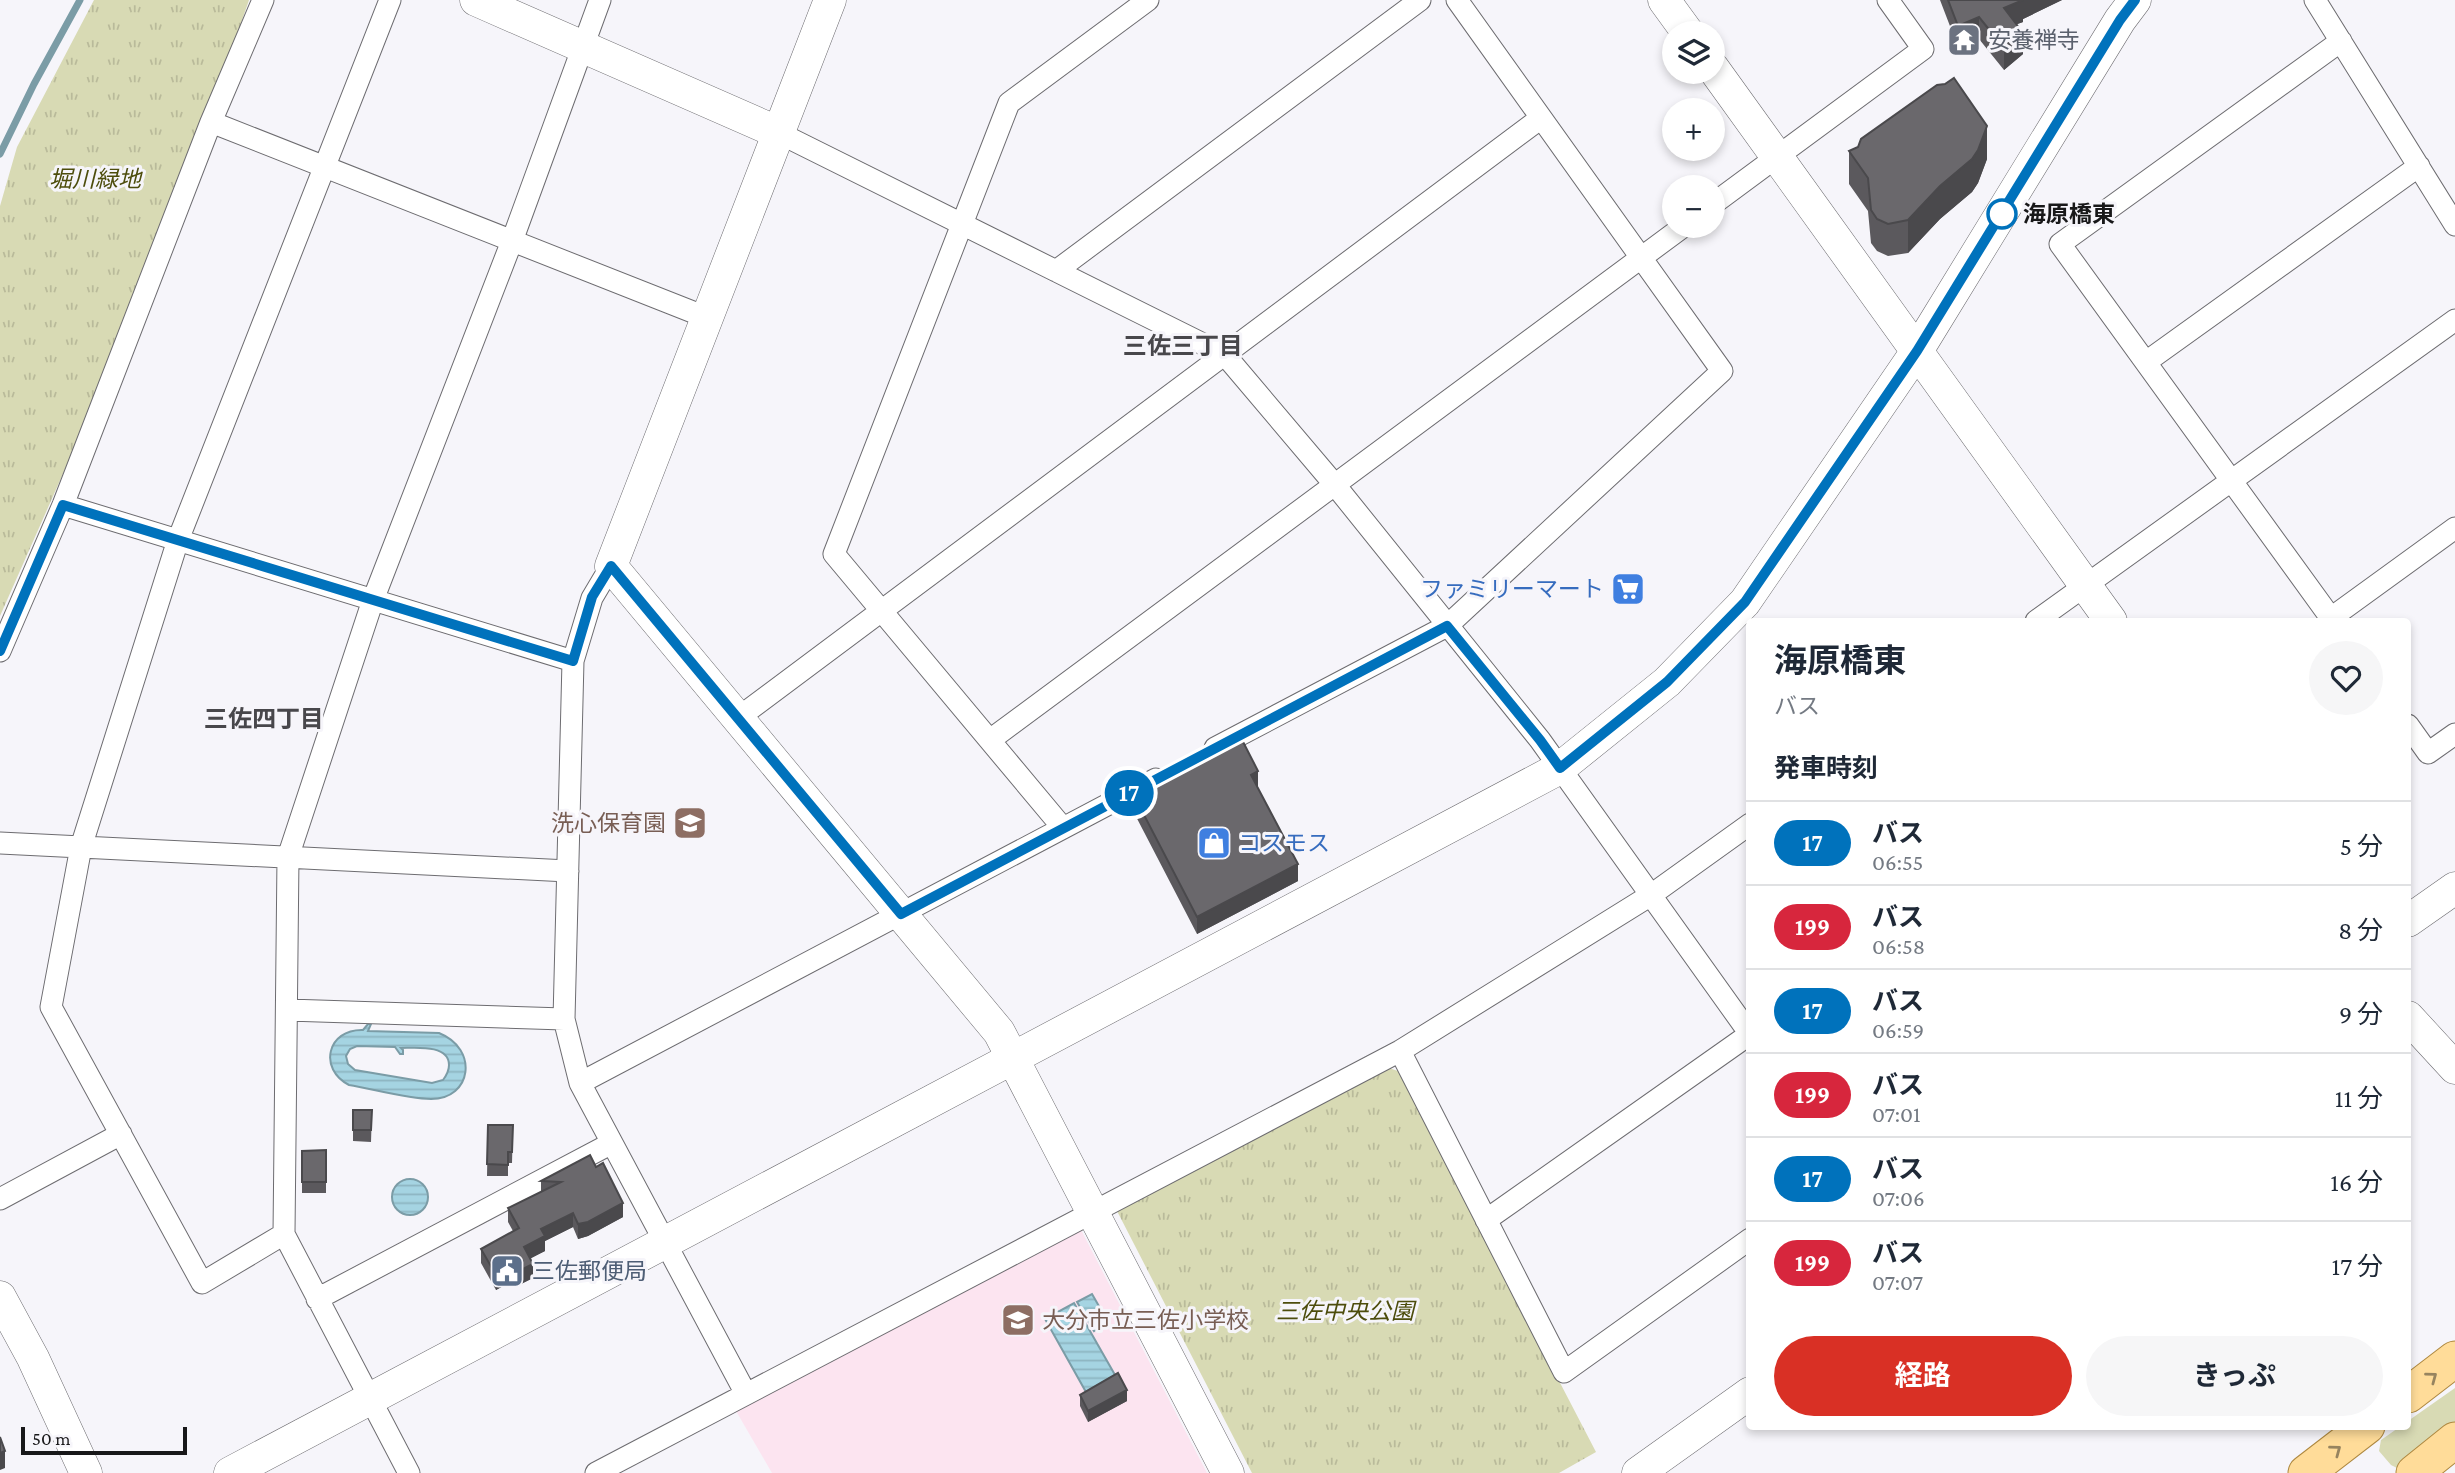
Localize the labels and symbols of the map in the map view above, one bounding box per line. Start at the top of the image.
temple icon: 安養禅寺 [1945,21,1983,59]
place label: 安養禅寺 [1988,27,2080,53]
park label: 堀川緑地 [49,166,143,192]
marker: 海原橋東 [1987,199,2017,229]
place label: 海原橋東 [2023,201,2115,227]
district label: 三佐三丁目 [1123,332,1243,359]
supermarket icon: ファミリーマート [1609,570,1647,608]
place label: ファミリーマート [1420,576,1604,602]
district label: 三佐四丁目 [204,705,324,732]
line badge: 17 [1098,770,1160,816]
school or university icon: 洗心保育園 [671,804,709,842]
place label: 洗心保育園 [551,810,666,836]
shop icon: コスモス [1195,824,1233,862]
place label: コスモス [1238,830,1330,856]
public building icon: 三佐郵便局 [488,1252,526,1290]
place label: 三佐郵便局 [532,1258,647,1284]
park label: 三佐中央公園 [1276,1298,1417,1324]
school or university icon: 大分市立三佐小学校 [999,1301,1037,1339]
place label: 大分市立三佐小学校 [1042,1307,1249,1333]
one-way arrow [2424,1372,2436,1385]
scale bar [21,1424,187,1456]
one-way arrow [2329,1445,2341,1458]

